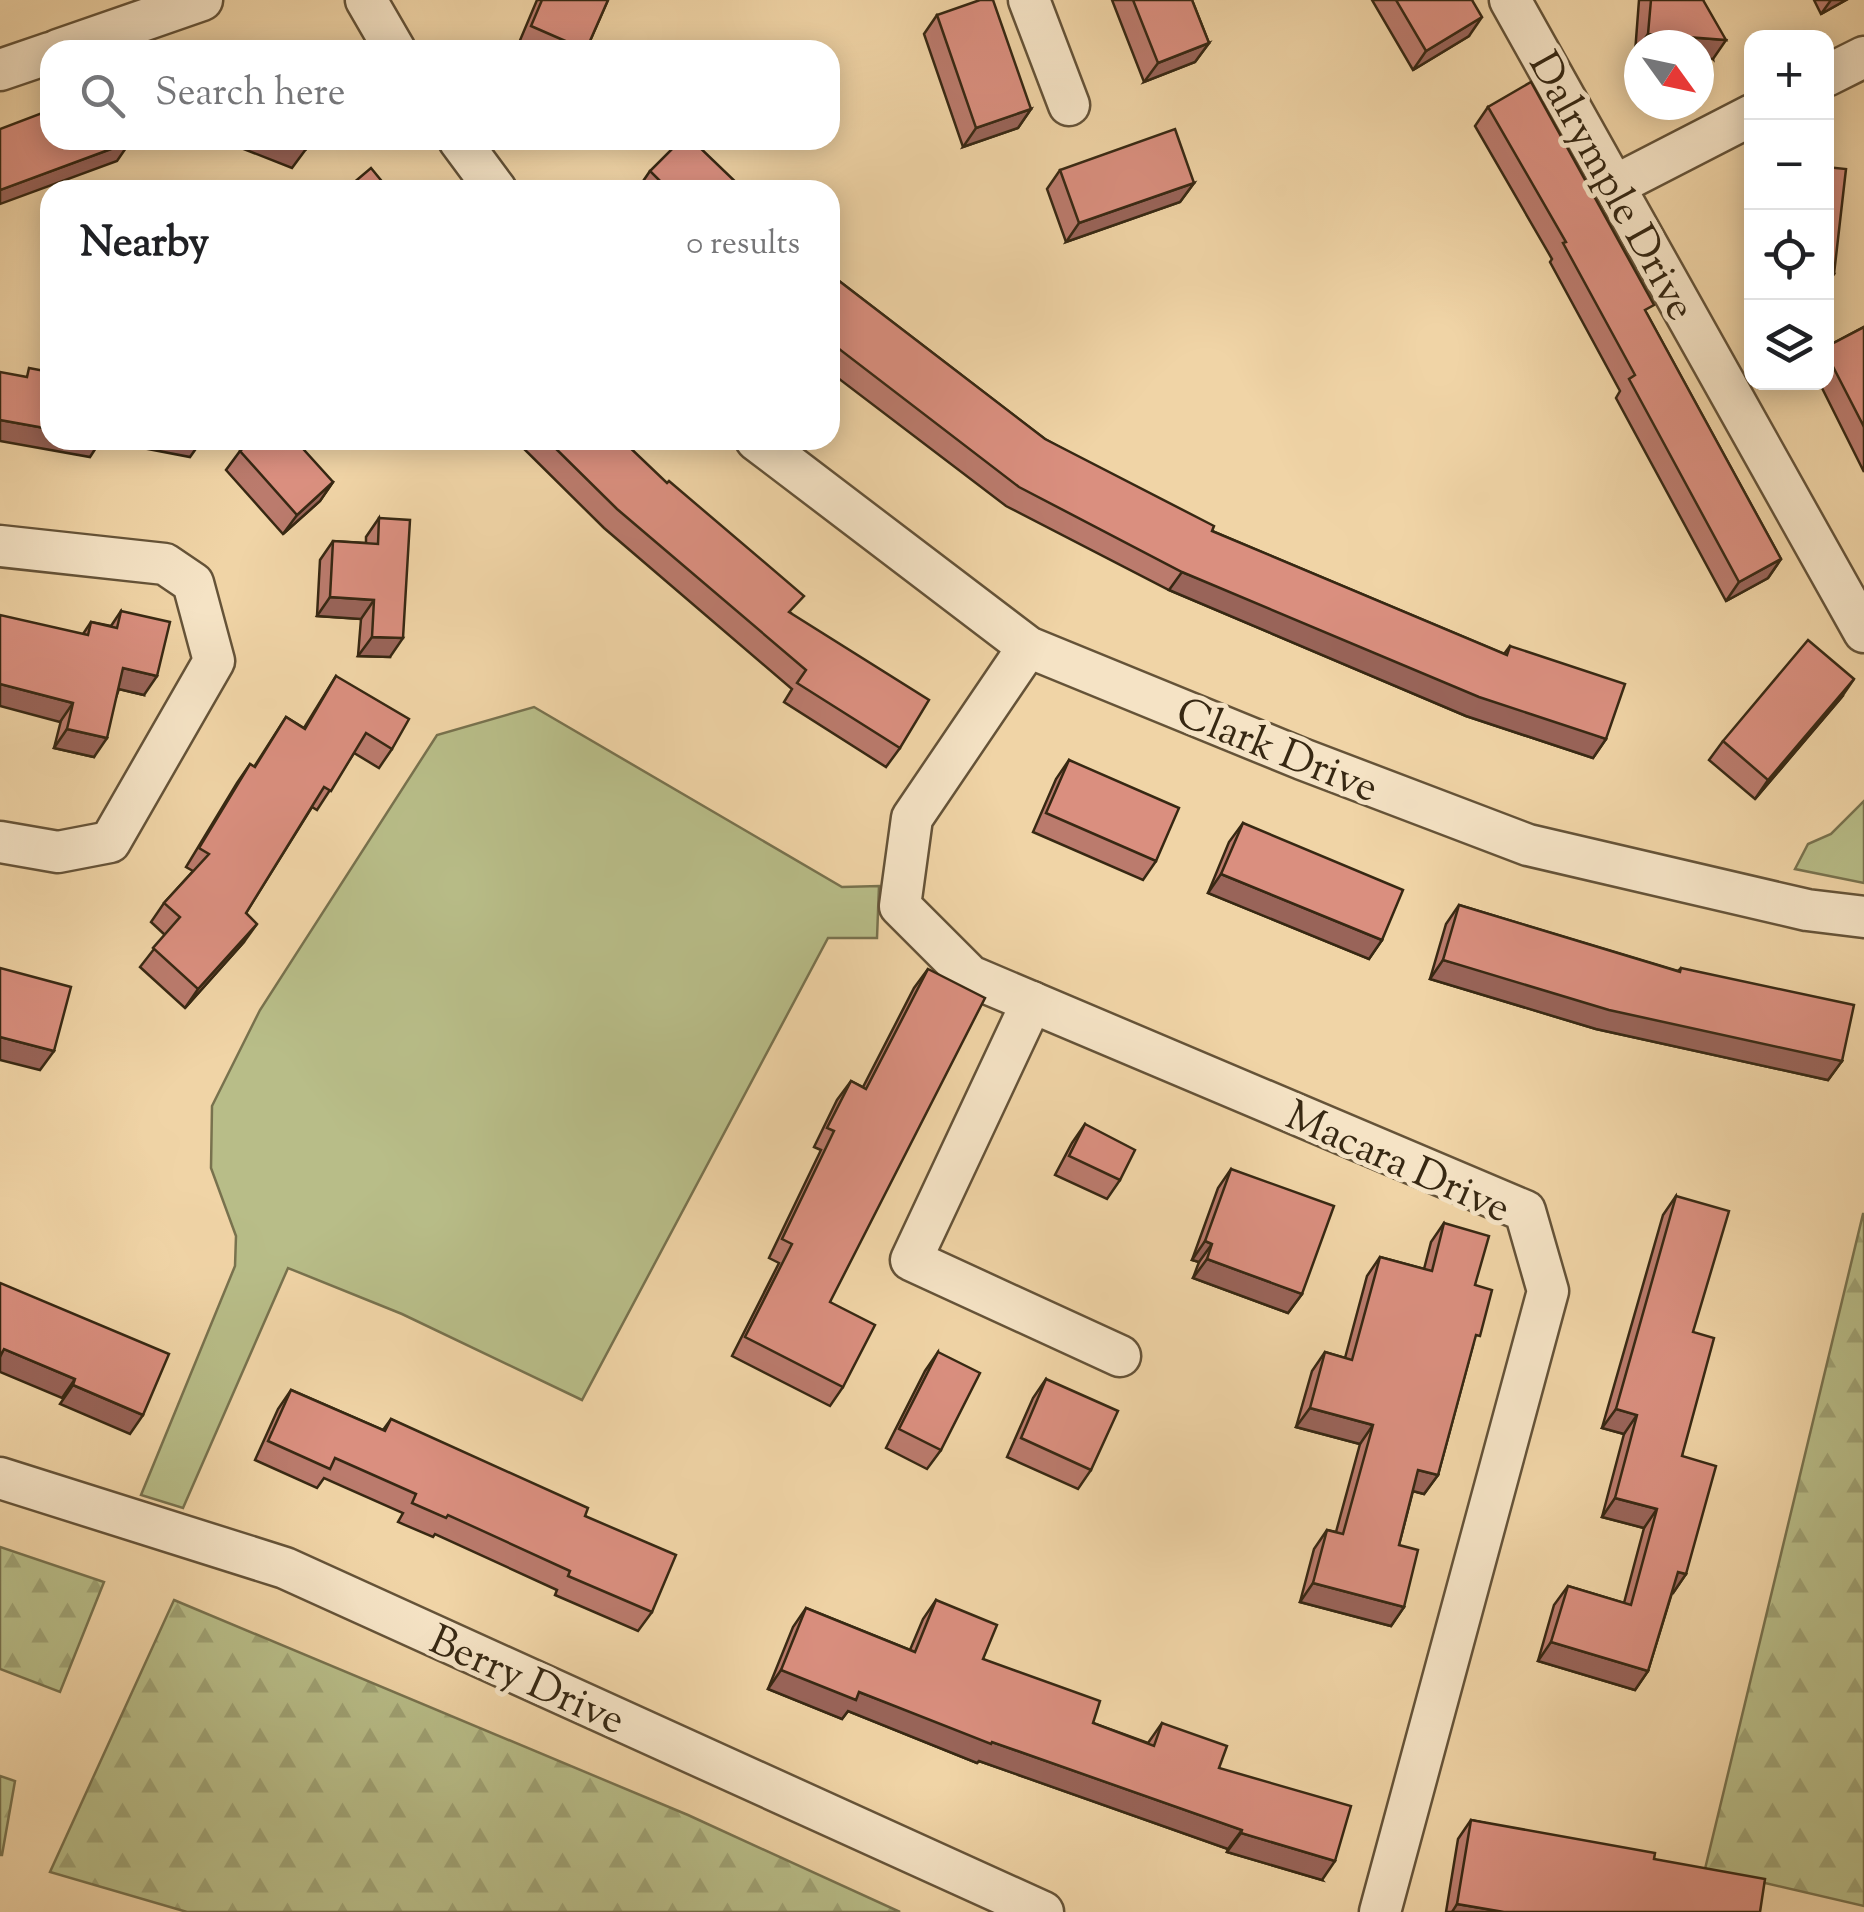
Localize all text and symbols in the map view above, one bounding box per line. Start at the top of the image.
north arrow [1624,30,1714,120]
map controls [1744,30,1834,390]
button: + [1744,30,1834,120]
search box [40,40,840,150]
street label: Dalrymple Drive [1511,42,1708,333]
icon: search [75,68,130,123]
text: Search here [155,68,346,122]
button: − [1744,120,1834,210]
button: locate [1744,210,1834,300]
text: Nearby [80,215,209,275]
text: 0 results [686,222,800,268]
button: layers [1744,300,1834,390]
street label: Clark Drive [1166,685,1386,820]
street label: Macara Drive [1275,1088,1519,1241]
street label: Berry Drive [419,1613,633,1752]

